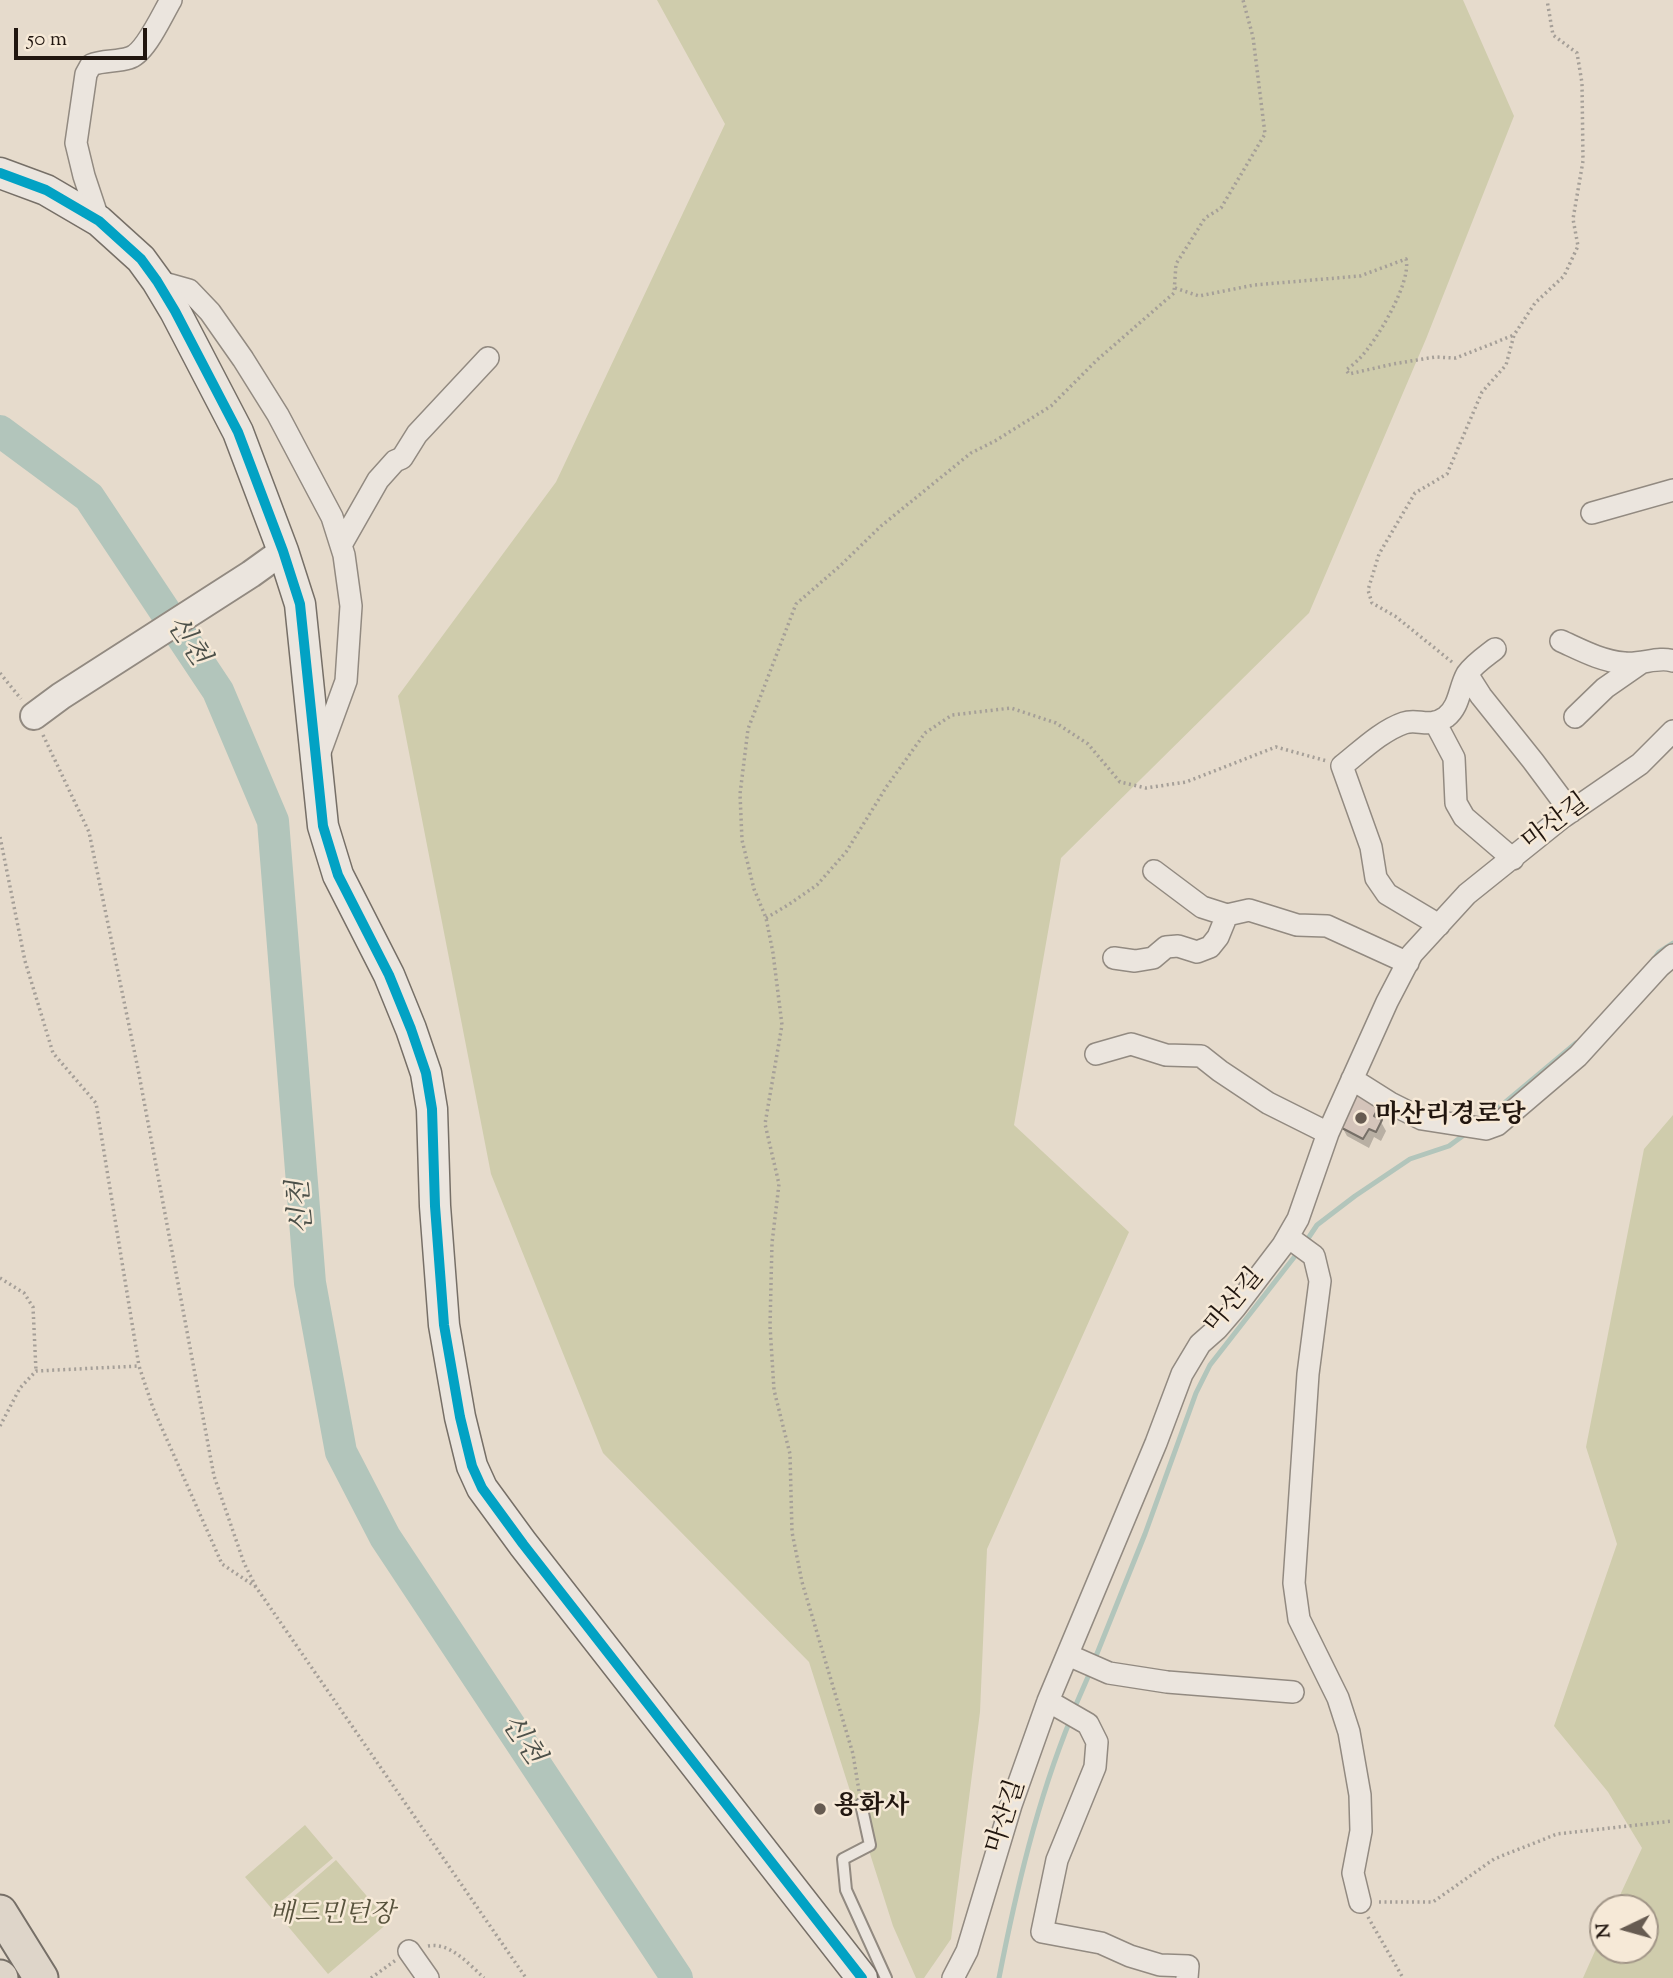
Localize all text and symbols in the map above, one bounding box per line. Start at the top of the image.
scale bar [18,14,150,58]
text: 50 m [27,25,67,55]
water label: 신천 [156,610,214,674]
street label: 마산길 [1518,789,1596,859]
place label: 마산리경로당 [1375,1102,1526,1134]
marker: 마산리경로당 [1353,1110,1369,1126]
water label: 신천 [285,1179,323,1235]
street label: 마산길 [1200,1263,1272,1341]
water label: 신천 [491,1709,549,1773]
street label: 마산길 [982,1776,1034,1858]
place label: 용화사 [834,1793,909,1825]
marker: 용화사 [812,1801,828,1817]
north arrow [1589,1894,1659,1964]
park label: 배드민턴장 [269,1901,395,1933]
text: N [1590,1922,1619,1939]

